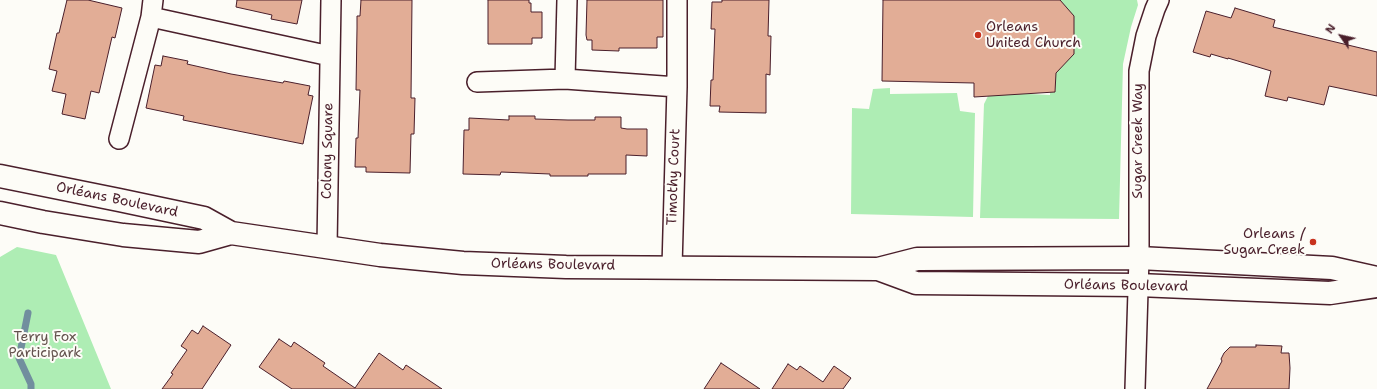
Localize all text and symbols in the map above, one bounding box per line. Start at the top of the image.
north arrow [1321,16,1361,56]
place label: Orleans United Church [986,19,1081,52]
text: N [1322,21,1339,37]
marker: Orleans United Church [973,30,983,40]
street label: Sugar Creek Way [1130,83,1146,199]
street label: Colony Square [319,103,337,199]
street label: Timothy Court [664,128,684,226]
street label: Orléans Boulevard [54,179,180,221]
place label: Orleans / Sugar Creek [1223,226,1305,258]
marker: Orleans / Sugar Creek [1308,237,1318,247]
street label: Orléans Boulevard [491,256,615,274]
street label: Orléans Boulevard [1064,277,1188,295]
park label: Terry Fox Participark [9,329,81,362]

